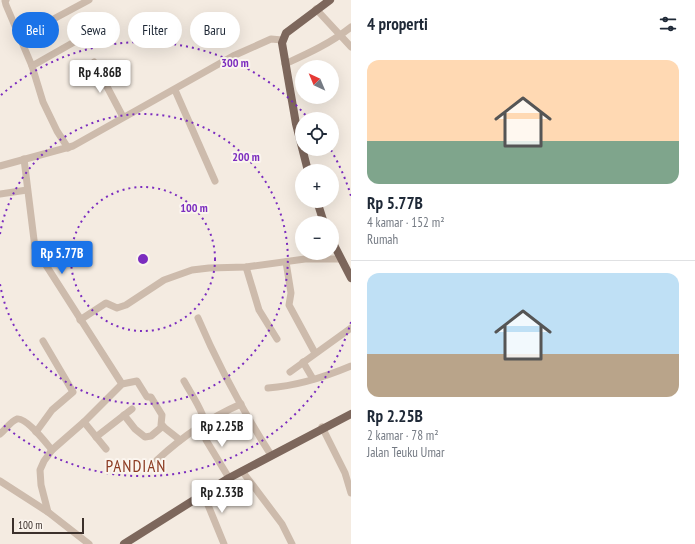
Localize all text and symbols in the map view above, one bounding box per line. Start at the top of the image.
chip: Beli [12,12,59,48]
chip: Sewa [67,12,120,48]
chip: Filter [128,12,182,48]
chip: Baru [190,12,240,48]
text: 4 properti [367,13,428,35]
icon: filters [657,13,679,35]
text: 300 m [221,55,249,70]
pin: Rp 4.86B [59,60,141,94]
north arrow [295,60,339,104]
map controls [295,60,339,260]
text: Rp 4.86B [79,64,121,81]
icon: home [487,86,559,158]
button: locate [295,112,339,156]
text: 200 m [232,149,260,164]
button: + [295,164,339,208]
text: Rp 5.77B [367,192,423,214]
text: 100 m [180,200,208,215]
text: 4 kamar · 152 m² [367,214,444,231]
button: − [295,216,339,260]
text: Rumah [367,231,398,248]
pin: Rp 5.77B [21,241,103,275]
text: Rp 5.77B [41,245,83,262]
centre of rings [136,252,150,266]
icon: home [487,299,559,371]
text: Rp 2.25B [367,405,423,427]
pin: Rp 2.25B [181,414,263,448]
text: Rp 2.25B [201,418,243,435]
text: 2 kamar · 78 m² [367,427,439,444]
text: Jalan Teuku Umar [367,444,445,461]
district label: PANDIAN [105,455,167,477]
pin: Rp 2.33B [181,480,263,514]
text: Rp 2.33B [201,484,243,501]
scale bar [12,516,84,535]
text: 100 m [18,518,42,532]

